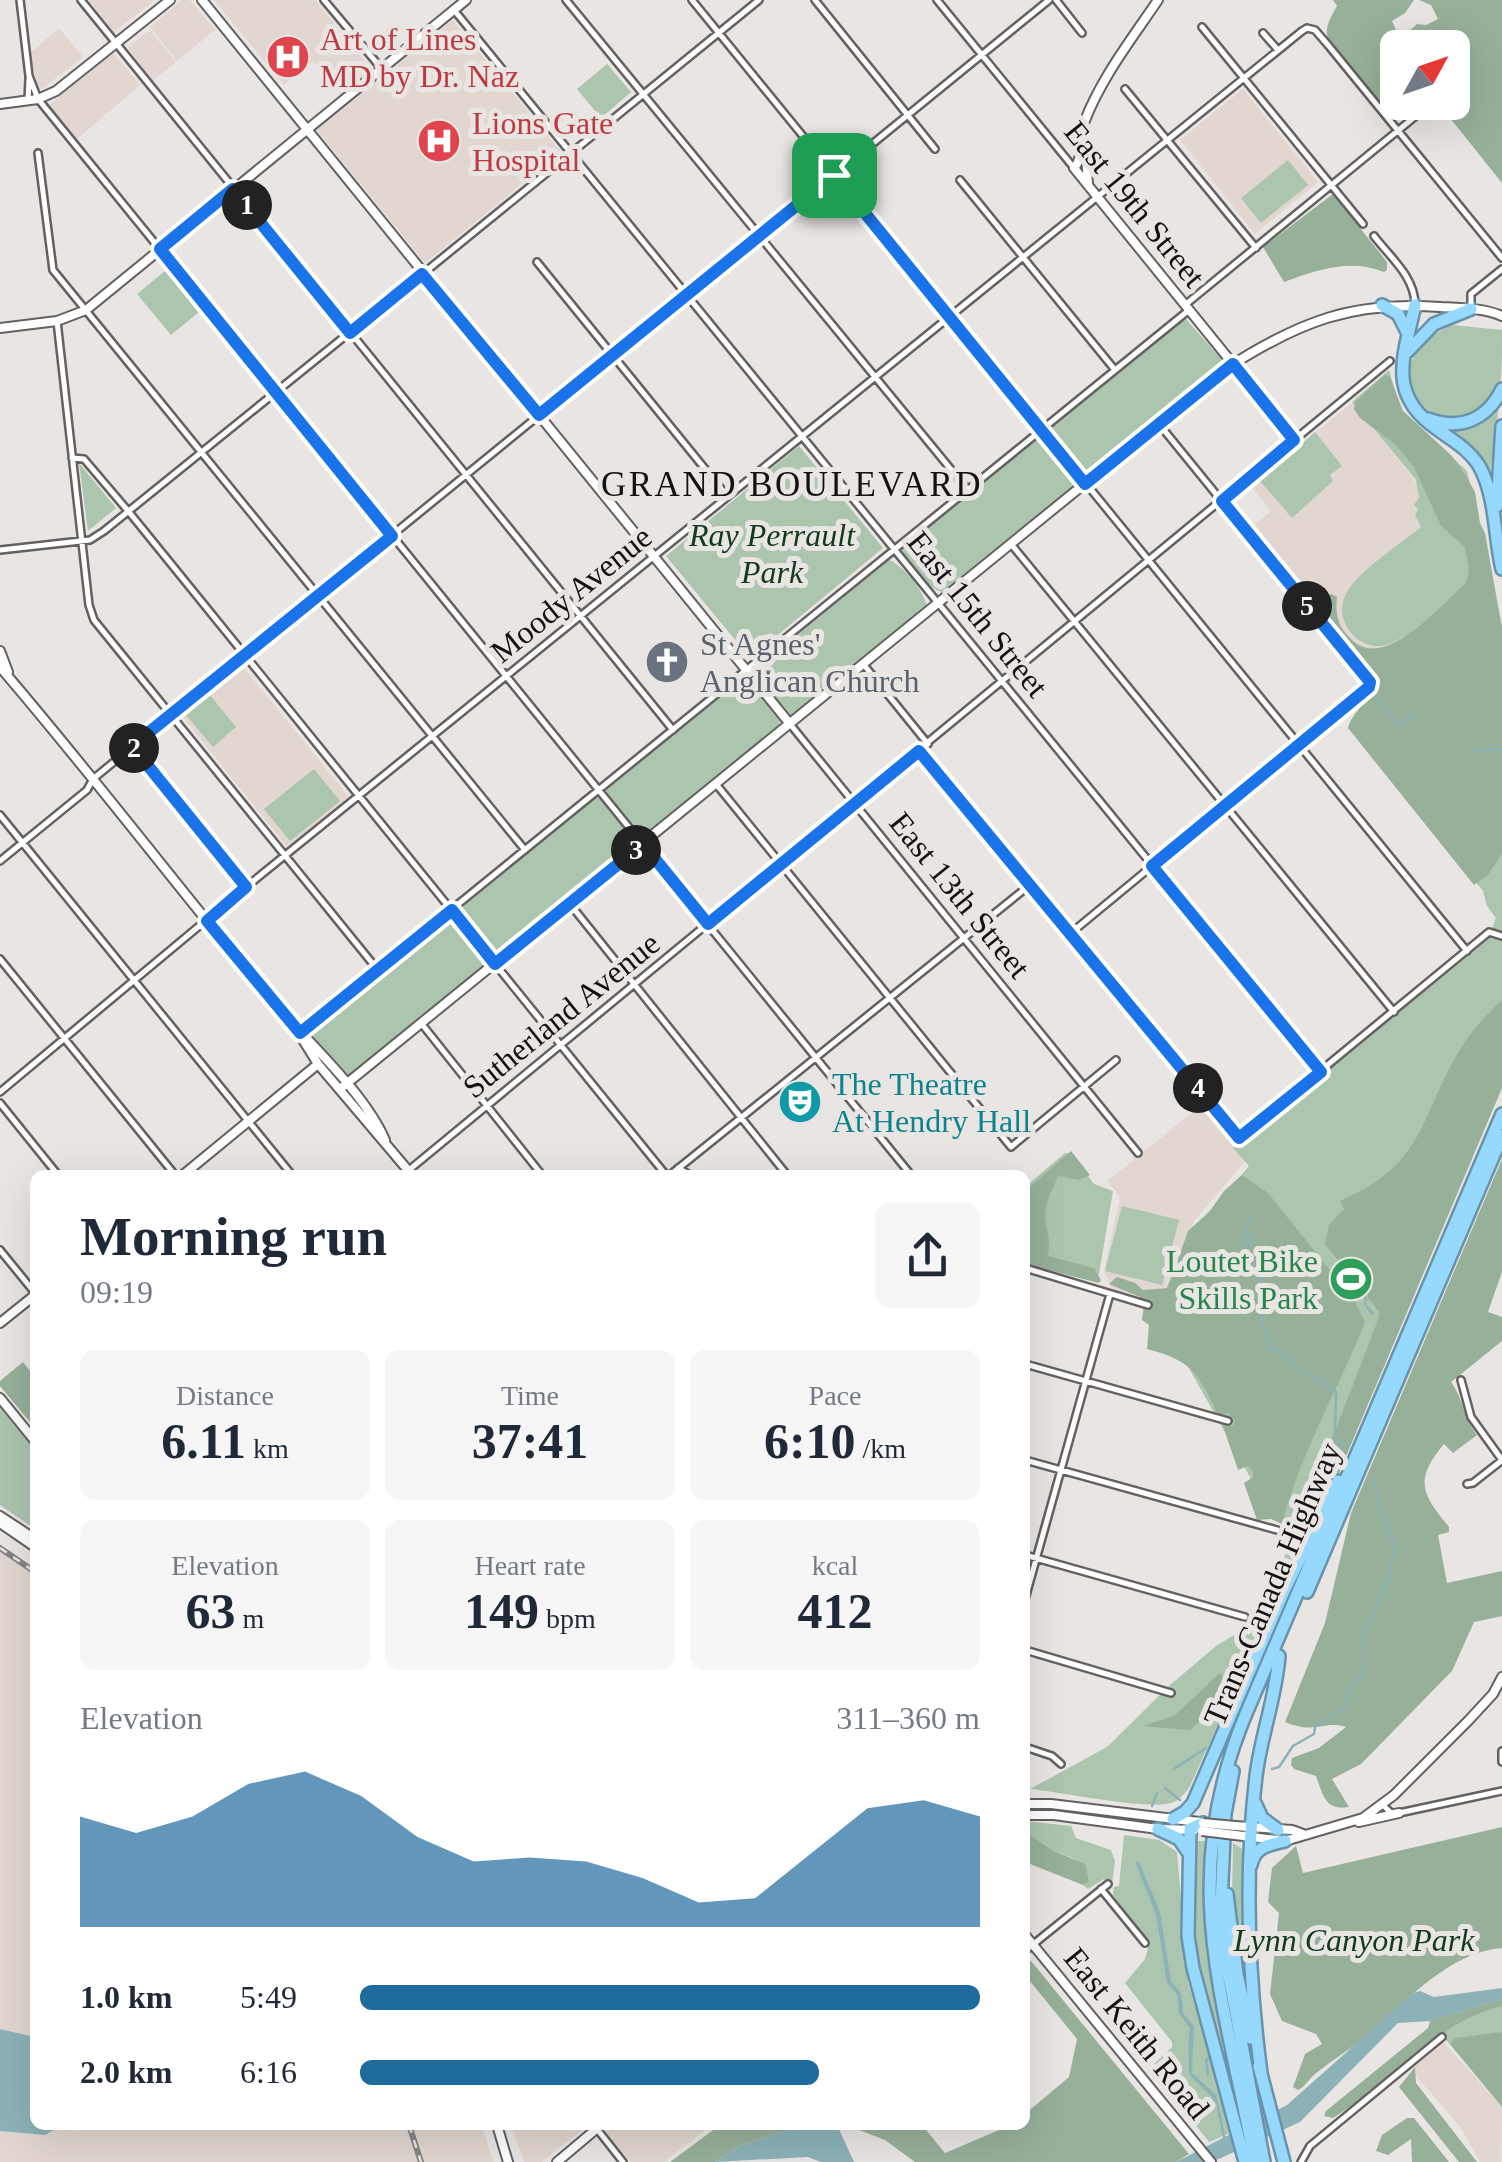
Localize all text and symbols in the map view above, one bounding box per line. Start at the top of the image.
place label: Art of Lines MD by Dr. Naz [320,21,519,94]
north arrow [1380,30,1470,120]
map controls [1380,30,1470,120]
hospital icon: Art of Lines MD by Dr. Naz [265,34,311,80]
place label: Lions Gate Hospital [472,105,613,178]
street label: East 19th Street [1057,114,1213,294]
hospital icon: Lions Gate Hospital [416,118,462,164]
pin [792,133,877,218]
icon: arrive [807,148,862,203]
pin: 1 [222,180,272,230]
text: 1 [240,189,254,220]
district label: GRAND BOULEVARD [601,465,983,504]
park label: Ray Perrault Park [688,517,856,590]
street label: Moody Avenue [484,518,658,670]
street label: East 15th Street [900,524,1056,704]
pin: 5 [1282,581,1332,631]
text: 5 [1300,590,1314,621]
place label: St Agnes' Anglican Church [700,626,920,699]
church icon: St Agnes' Anglican Church [644,639,690,685]
pin: 2 [109,723,159,773]
text: 2 [127,732,141,763]
street label: East 13th Street [882,805,1038,985]
pin: 3 [611,825,661,875]
text: 3 [629,834,643,865]
street label: Sutherland Avenue [456,925,666,1105]
pin: 4 [1173,1063,1223,1113]
place label: The Theatre At Hendry Hall [832,1066,1031,1139]
text: 4 [1191,1072,1205,1103]
theatre icon: The Theatre At Hendry Hall [777,1079,823,1125]
button: share [875,1203,980,1308]
text: Morning run [80,1206,387,1267]
place label: Loutet Bike Skills Park [1166,1243,1318,1316]
sports icon: Loutet Bike Skills Park [1328,1256,1374,1302]
text: 09:19 [80,1274,153,1310]
text: Distance [176,1380,274,1411]
text: Time [501,1380,559,1411]
text: Pace [809,1380,861,1411]
text: 6.11 [161,1413,246,1469]
text: 37:41 [472,1413,588,1469]
text: 6:10 [764,1413,856,1469]
text: km [246,1433,289,1464]
text: /km [856,1433,906,1464]
street label: Trans-Canada Highway [1196,1437,1348,1731]
text: Elevation [171,1550,279,1581]
text: Heart rate [474,1550,586,1581]
text: kcal [812,1550,858,1581]
text: 63 [186,1583,236,1639]
text: 149 [464,1583,539,1639]
text: 412 [798,1583,873,1639]
text: m [236,1603,264,1634]
text: bpm [539,1603,596,1634]
text: Elevation [80,1700,203,1736]
text: 311–360 m [836,1700,980,1736]
park label: Lynn Canyon Park [1233,1922,1475,1958]
street label: East Keith Road [1057,1940,1217,2126]
text: 1.0 km [80,1979,172,2015]
text: 5:49 [240,1979,297,2015]
text: 2.0 km [80,2054,172,2090]
text: 6:16 [240,2054,297,2090]

